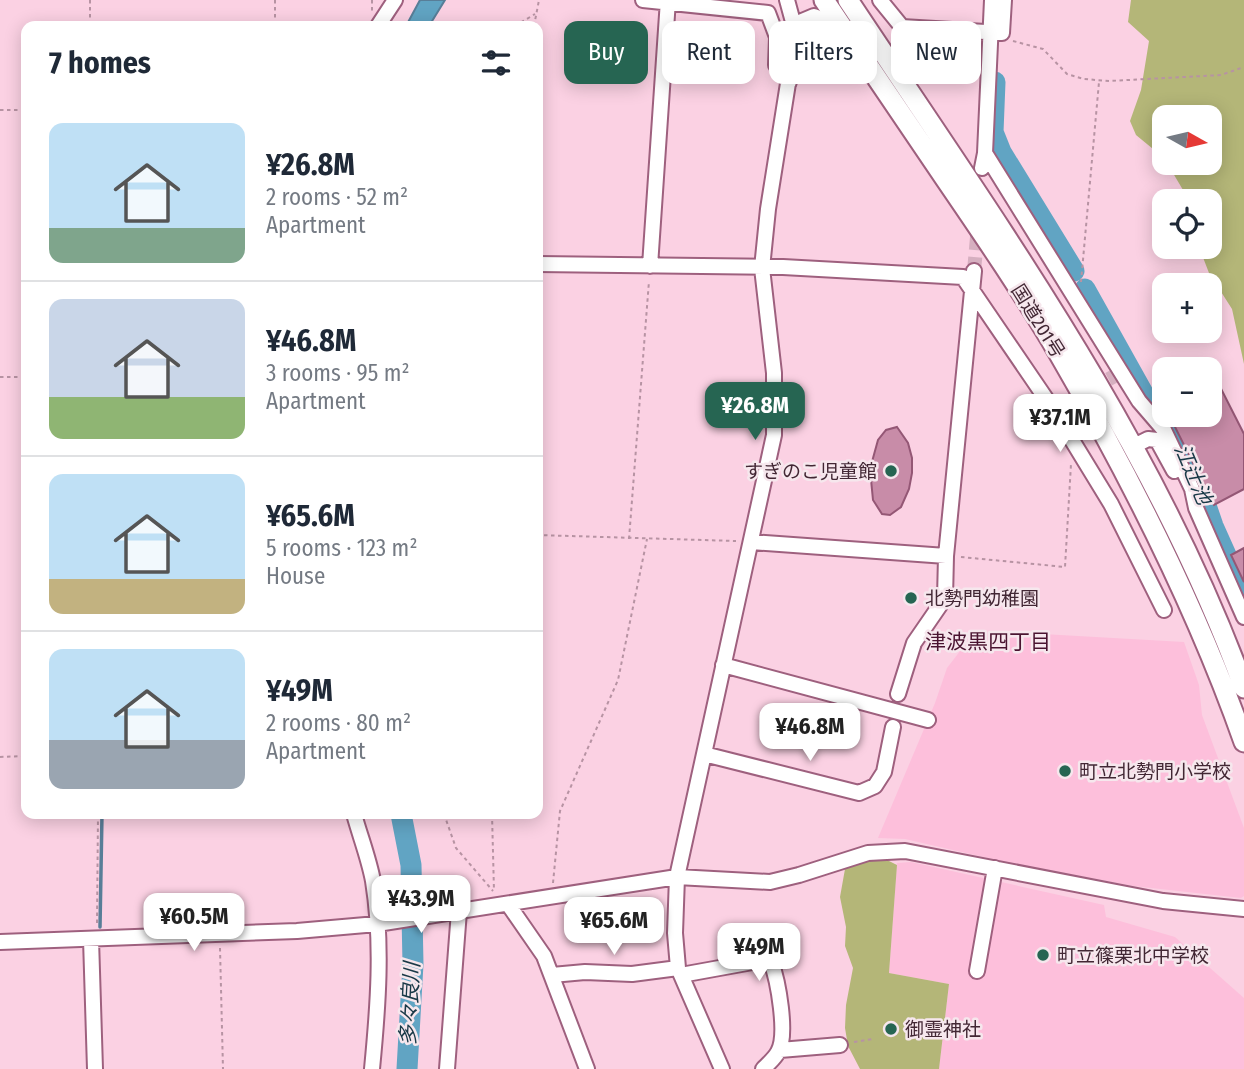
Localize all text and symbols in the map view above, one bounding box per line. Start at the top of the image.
chip: Buy [564,21,648,84]
chip: Rent [662,21,755,84]
chip: Filters [769,21,877,84]
chip: New [891,21,981,84]
icon: filters [477,44,515,82]
text: 7 homes [49,45,151,81]
north arrow [1152,105,1222,175]
map controls [1152,105,1222,427]
text: ¥26.8M [266,147,355,183]
icon: home [105,151,189,235]
text: 2 rooms · 52 m² [266,183,408,211]
button: locate [1152,189,1222,259]
text: Apartment [266,211,366,239]
button: + [1152,273,1222,343]
street label: 国道201号 [1006,280,1070,362]
text: ¥46.8M [266,323,356,359]
icon: home [105,327,189,411]
button: − [1152,357,1222,427]
text: 3 rooms · 95 m² [266,359,410,387]
pin: ¥26.8M [698,382,812,442]
text: Apartment [266,387,366,415]
text: ¥26.8M [721,391,789,419]
pin: ¥37.1M [1003,394,1117,454]
text: ¥37.1M [1029,403,1091,431]
water label: 江辻池 [1169,440,1218,510]
place label: すぎのこ児童館 [744,460,877,483]
marker: すぎのこ児童館 [883,463,899,479]
text: ¥65.6M [266,498,355,534]
icon: home [105,502,189,586]
text: 5 rooms · 123 m² [266,534,417,562]
text: House [266,562,325,590]
place label: 北勢門幼稚園 [925,587,1039,610]
marker: 北勢門幼稚園 [903,590,919,606]
district label: 津波黒四丁目 [925,629,1051,655]
text: ¥49M [266,673,333,709]
icon: home [105,677,189,761]
pin: ¥46.8M [753,704,867,763]
text: 2 rooms · 80 m² [266,709,411,737]
text: ¥46.8M [775,712,845,740]
text: Apartment [266,737,366,765]
place label: 町立北勢門小学校 [1079,760,1231,783]
marker: 町立北勢門小学校 [1057,763,1073,779]
pin: ¥43.9M [364,876,478,935]
text: ¥43.9M [387,884,455,912]
pin: ¥60.5M [137,894,251,953]
pin: ¥65.6M [557,898,671,957]
text: ¥60.5M [159,902,229,930]
text: ¥65.6M [580,906,648,934]
pin: ¥49M [718,923,800,983]
text: ¥49M [733,932,785,960]
place label: 町立篠栗北中学校 [1057,944,1209,967]
marker: 町立篠栗北中学校 [1035,947,1051,963]
water label: 多々良川 [395,959,425,1047]
place label: 御霊神社 [905,1018,981,1041]
marker: 御霊神社 [883,1021,899,1037]

